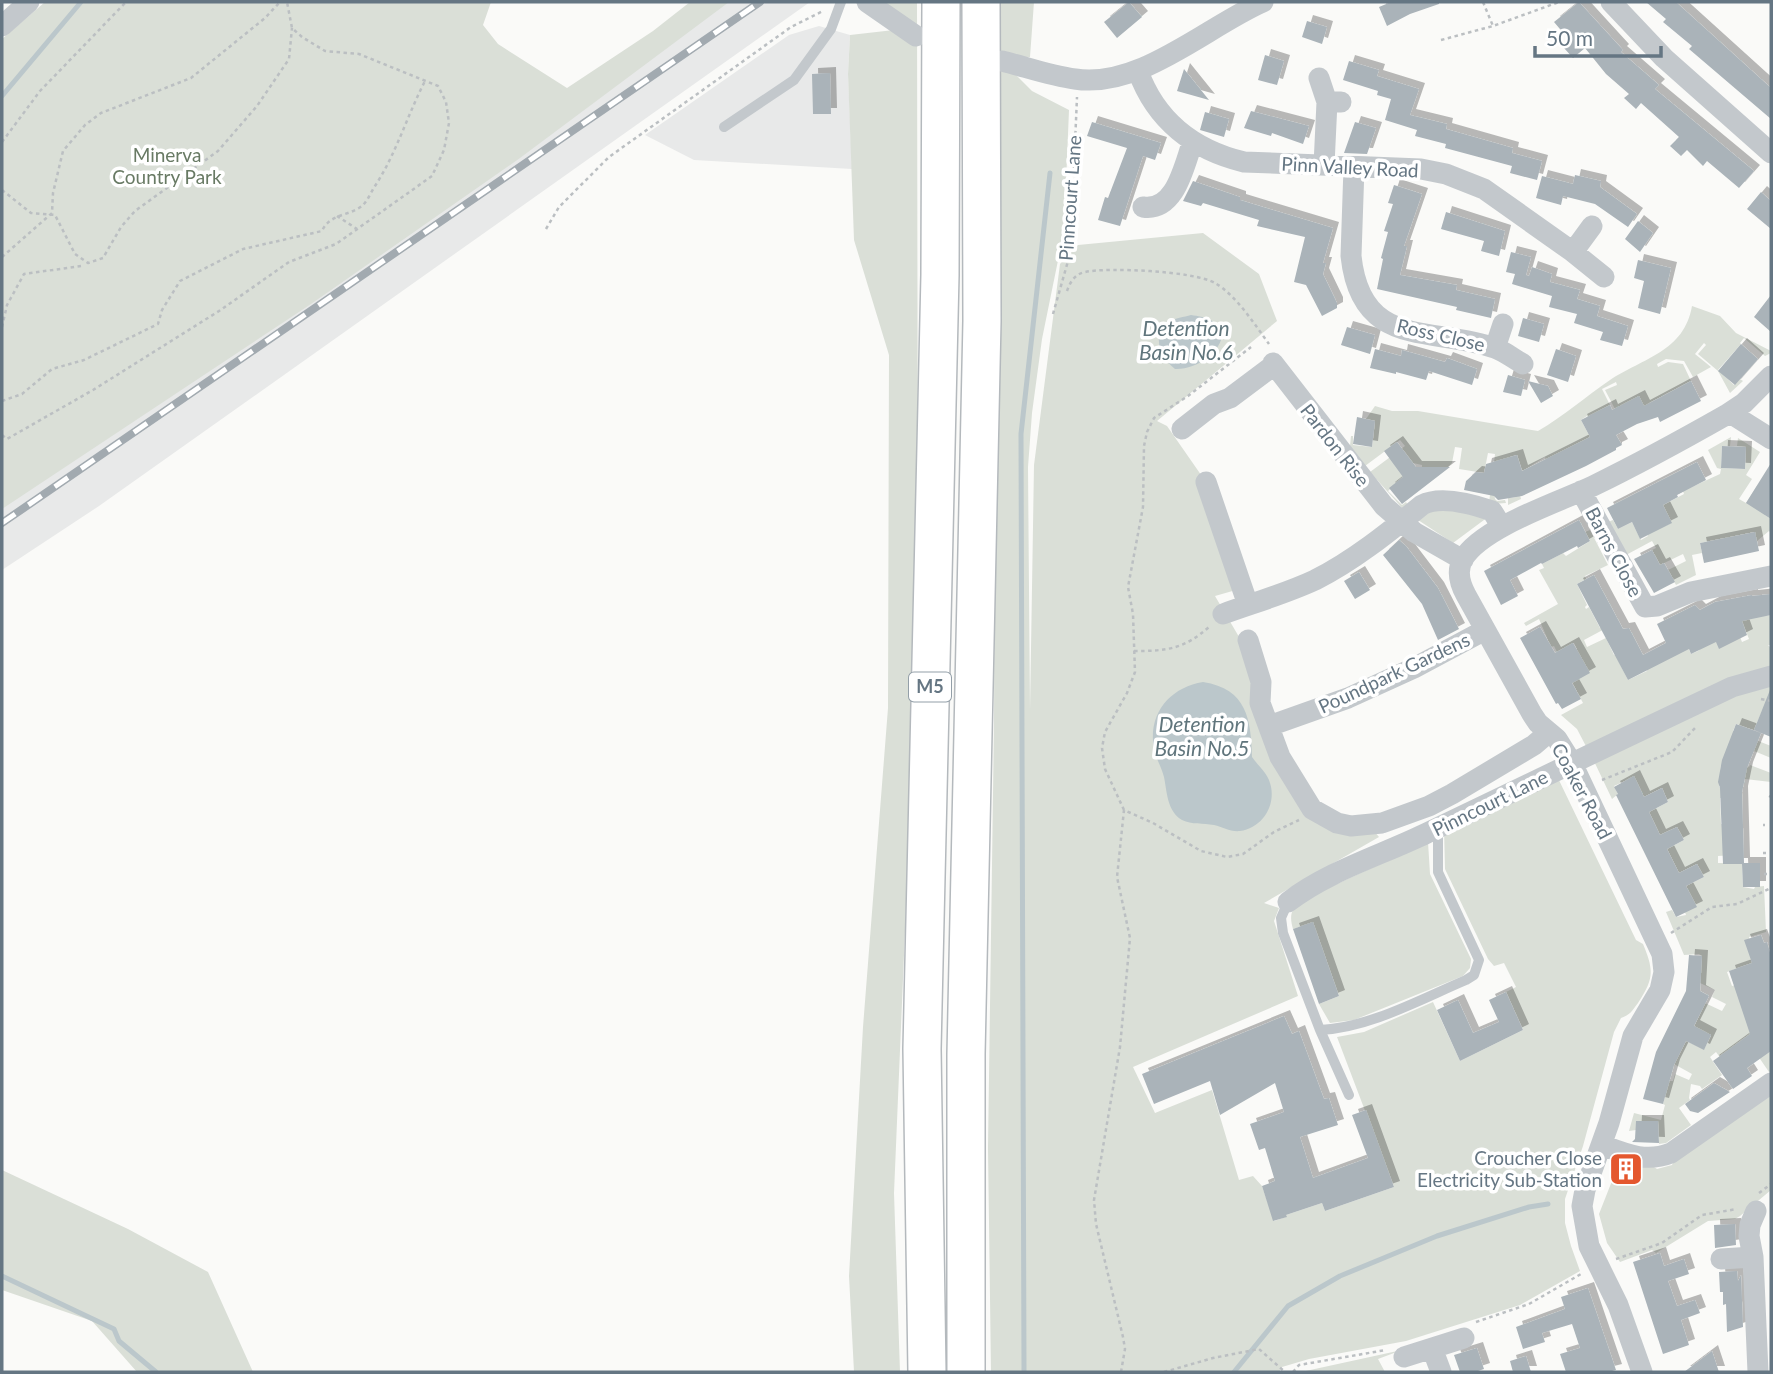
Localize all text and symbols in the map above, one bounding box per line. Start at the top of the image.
scale bar [1535,14,1661,58]
text: 50 m [1546,25,1593,50]
street label: Pinncourt Lane [1054,134,1085,262]
park label: Minerva Country Park [112,143,222,188]
street label: Pinn Valley Road [1281,151,1419,182]
street label: Ross Close [1395,313,1487,356]
water label: Detention Basin No.6 [1139,315,1233,364]
street label: Pardon Rise [1296,399,1375,491]
street label: Barns Close [1581,503,1648,601]
street label: Poundpark Gardens [1314,627,1473,718]
road number: M5 [909,672,951,702]
water label: Detention Basin No.5 [1154,711,1250,760]
street label: Coaker Road [1548,739,1617,843]
street label: Pinncourt Lane [1428,765,1551,840]
place label: Croucher Close Electricity Sub-Station [1417,1146,1602,1191]
building icon: Croucher Close Electricity Sub-Station [1607,1150,1645,1188]

